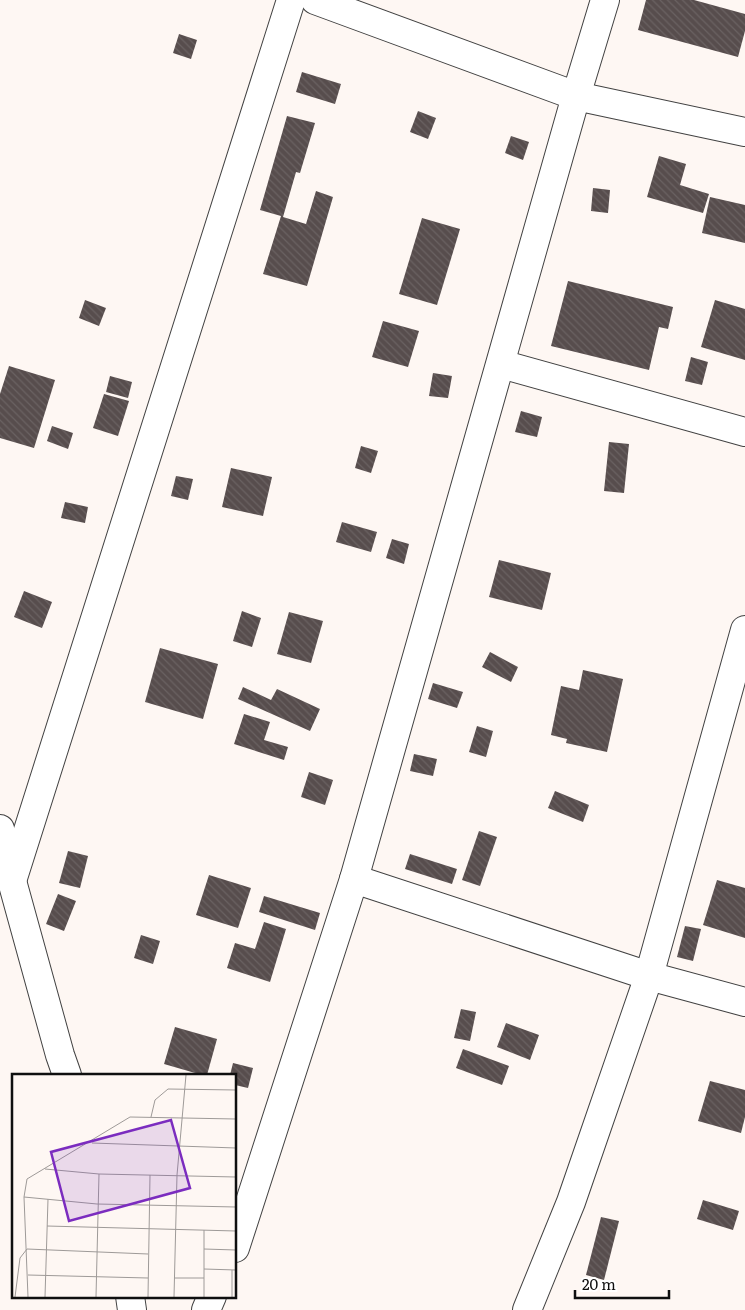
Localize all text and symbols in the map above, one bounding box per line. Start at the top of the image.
inset map [12,1074,236,1298]
scale bar [575,1268,669,1300]
text: 20 m [582,1272,616,1295]

